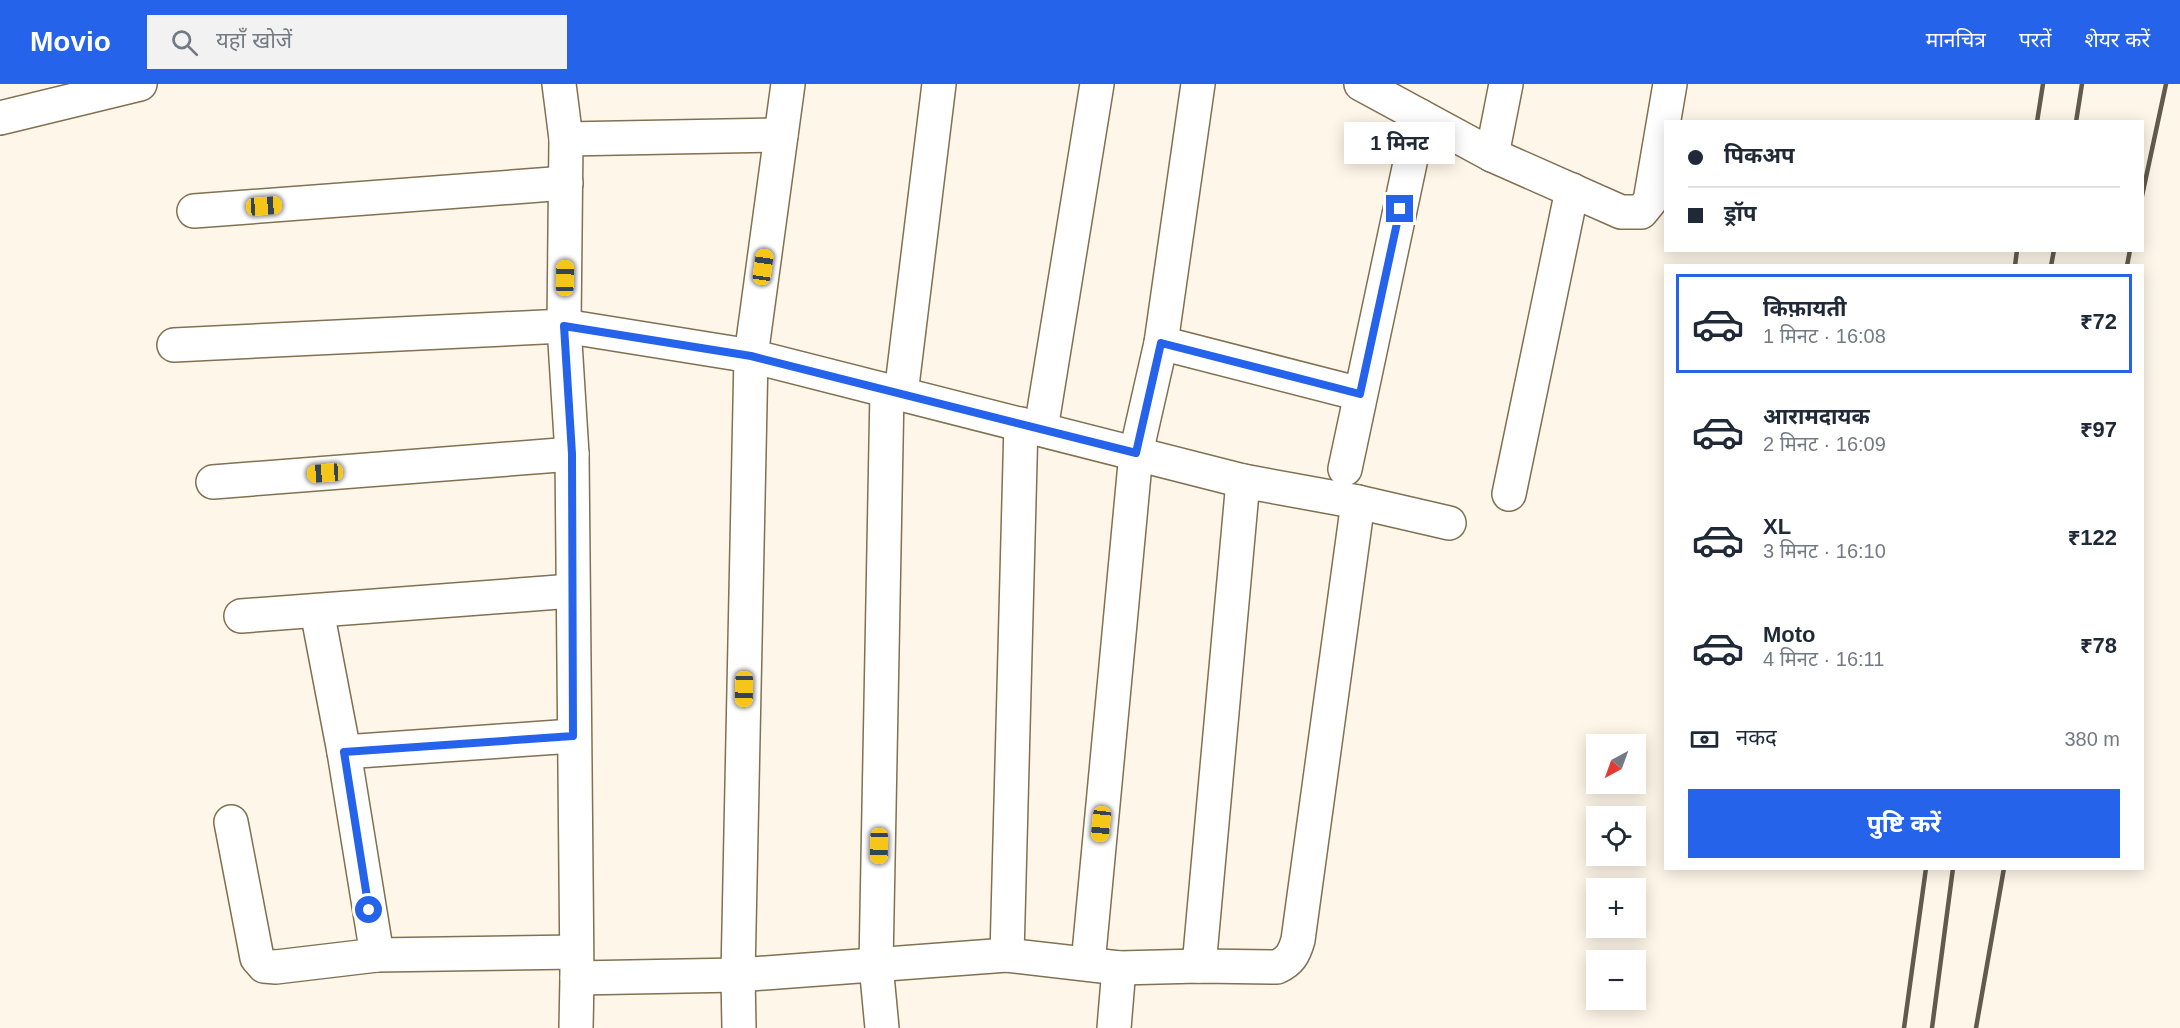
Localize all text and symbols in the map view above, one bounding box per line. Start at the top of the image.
search box [147,15,567,69]
text: Movio [30,26,111,57]
icon: search [168,26,201,59]
text: यहाँ खोजें [216,28,292,53]
text: मानचित्र [1926,28,1986,51]
text: परतें [2019,28,2051,51]
text: शेयर करें [2084,28,2150,51]
callout: 1 मिनट [1344,122,1456,164]
text: 1 मिनट [1370,132,1429,154]
text: पिकअप [1724,143,1795,168]
route end [1386,195,1413,222]
car [245,196,283,216]
text: ड्रॉप [1724,201,1757,226]
car [752,248,774,286]
car [556,260,574,296]
text: किफ़ायती [1763,296,1847,321]
icon: car [1691,297,1745,351]
text: ₹72 [2080,309,2117,334]
text: 1 मिनट · 16:08 [1763,325,1886,347]
text: आरामदायक [1763,404,1870,429]
icon: car [1691,405,1745,459]
text: ₹97 [2080,417,2117,442]
text: 2 मिनट · 16:09 [1763,433,1886,455]
car [306,463,344,483]
icon: car [1691,513,1745,567]
text: XL [1763,514,1791,539]
text: ₹122 [2068,525,2117,550]
text: 3 मिनट · 16:10 [1763,540,1886,562]
icon: car [1691,621,1745,675]
text: Moto [1763,622,1816,647]
text: ₹78 [2080,633,2117,658]
text: 4 मिनट · 16:11 [1763,648,1884,670]
car [735,671,753,707]
icon: cash [1688,723,1721,756]
text: नकद [1736,725,1777,750]
text: 380 m [2064,728,2120,750]
north arrow [1586,734,1646,794]
map controls [1586,734,1646,1010]
button: पुष्टि करें [1688,789,2120,858]
car [1090,805,1112,843]
button: locate [1586,806,1646,866]
car [870,828,888,864]
button: + [1586,878,1646,938]
route start [355,896,382,923]
button: − [1586,950,1646,1010]

